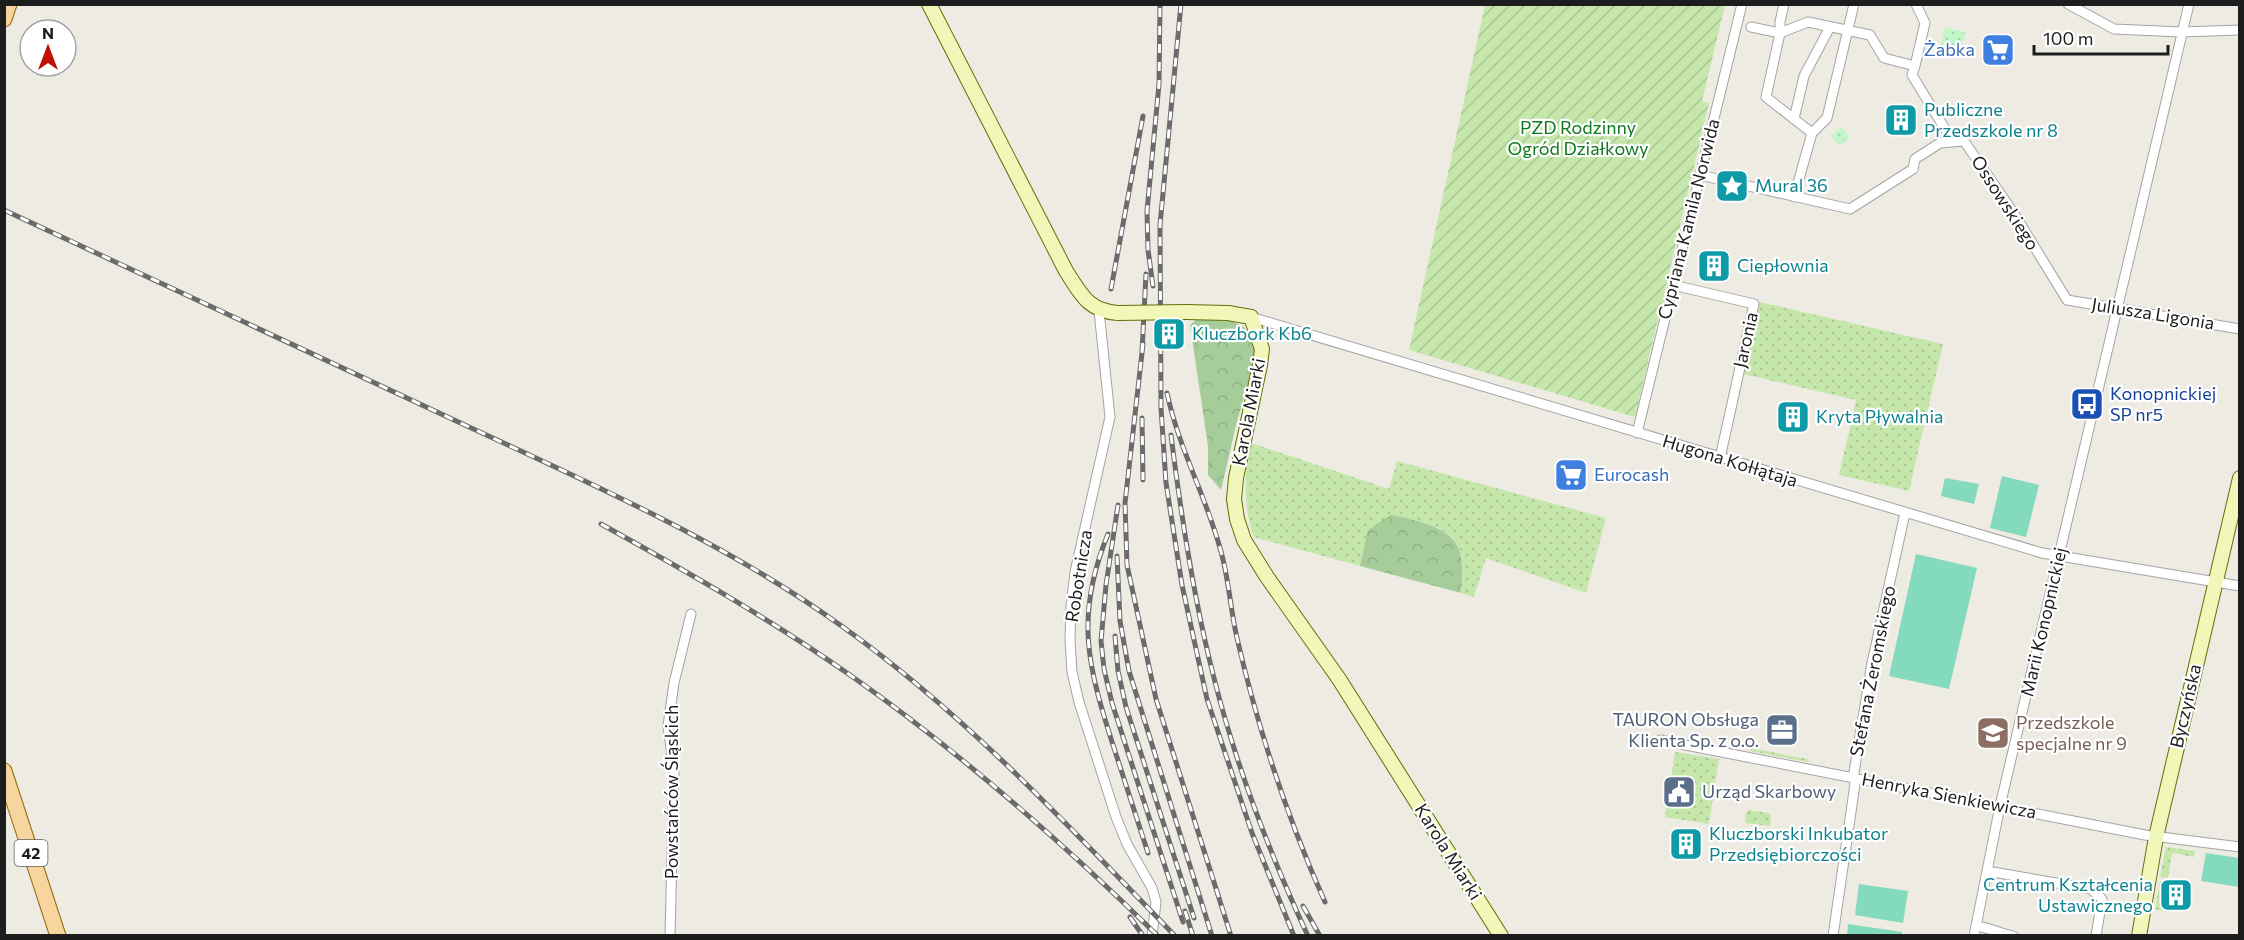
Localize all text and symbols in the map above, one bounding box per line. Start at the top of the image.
north arrow [18,18,78,78]
scale bar [2034,18,2168,56]
text: N [42,23,54,42]
text: 100 m [2043,27,2093,49]
supermarket icon: Żabka [1980,32,2016,68]
place label: Żabka [1924,38,1975,60]
place label: Publiczne Przedszkole nr 8 [1924,98,2058,141]
building icon: Publiczne Przedszkole nr 8 [1883,102,1919,138]
park label: PZD Rodzinny Ogród Działkowy [1507,116,1649,159]
street label: Cypriana Kamila Norwida [1652,116,1724,321]
street label: Ossowskiego [1967,151,2045,254]
place icon: Mural 36 [1714,168,1750,204]
place label: Mural 36 [1755,174,1828,196]
building icon: Ciepłownia [1696,248,1732,284]
place label: Ciepłownia [1737,254,1829,276]
street label: Juliusza Ligonia [2090,292,2216,334]
street label: Jaronia [1728,310,1762,370]
building icon: Kluczbork Kb6 [1151,316,1187,352]
place label: Kluczbork Kb6 [1192,322,1312,344]
street label: Karola Miarki [1227,356,1269,468]
place label: Konopnickiej SP nr5 [2110,382,2216,425]
bus stop icon: Konopnickiej SP nr5 [2069,386,2105,422]
building icon: Kryta Pływalnia [1775,399,1811,435]
place label: Kryta Pływalnia [1816,405,1943,427]
street label: Hugona Kołłątaja [1660,429,1801,491]
supermarket icon: Eurocash [1553,457,1589,493]
place label: Eurocash [1594,463,1669,485]
street label: Robotnicza [1060,528,1096,624]
street label: Marii Konopnickiej [2015,545,2071,699]
street label: Stefana Żeromskiego [1845,583,1899,758]
street label: Byczyńska [2165,662,2205,750]
street label: Powstańców Śląskich [660,705,682,879]
place label: TAURON Obsługa Klienta Sp. z o.o. [1613,708,1759,751]
place label: Przedszkole specjalne nr 9 [2016,711,2127,754]
office icon: TAURON Obsługa Klienta Sp. z o.o. [1764,712,1800,748]
school or university icon: Przedszkole specjalne nr 9 [1975,715,2011,751]
street label: Henryka Sienkiewicza [1860,767,2038,823]
public building icon: Urząd Skarbowy [1661,774,1697,810]
place label: Urząd Skarbowy [1702,780,1836,802]
street label: Karola Miarki [1411,799,1487,904]
place label: Kluczborski Inkubator Przedsiębiorczości [1709,822,1888,865]
building icon: Kluczborski Inkubator Przedsiębiorczości [1668,826,1704,862]
road number: 42 [15,840,48,866]
place label: Centrum Kształcenia Ustawicznego [1983,873,2153,916]
building icon: Centrum Kształcenia Ustawicznego [2158,877,2194,913]

